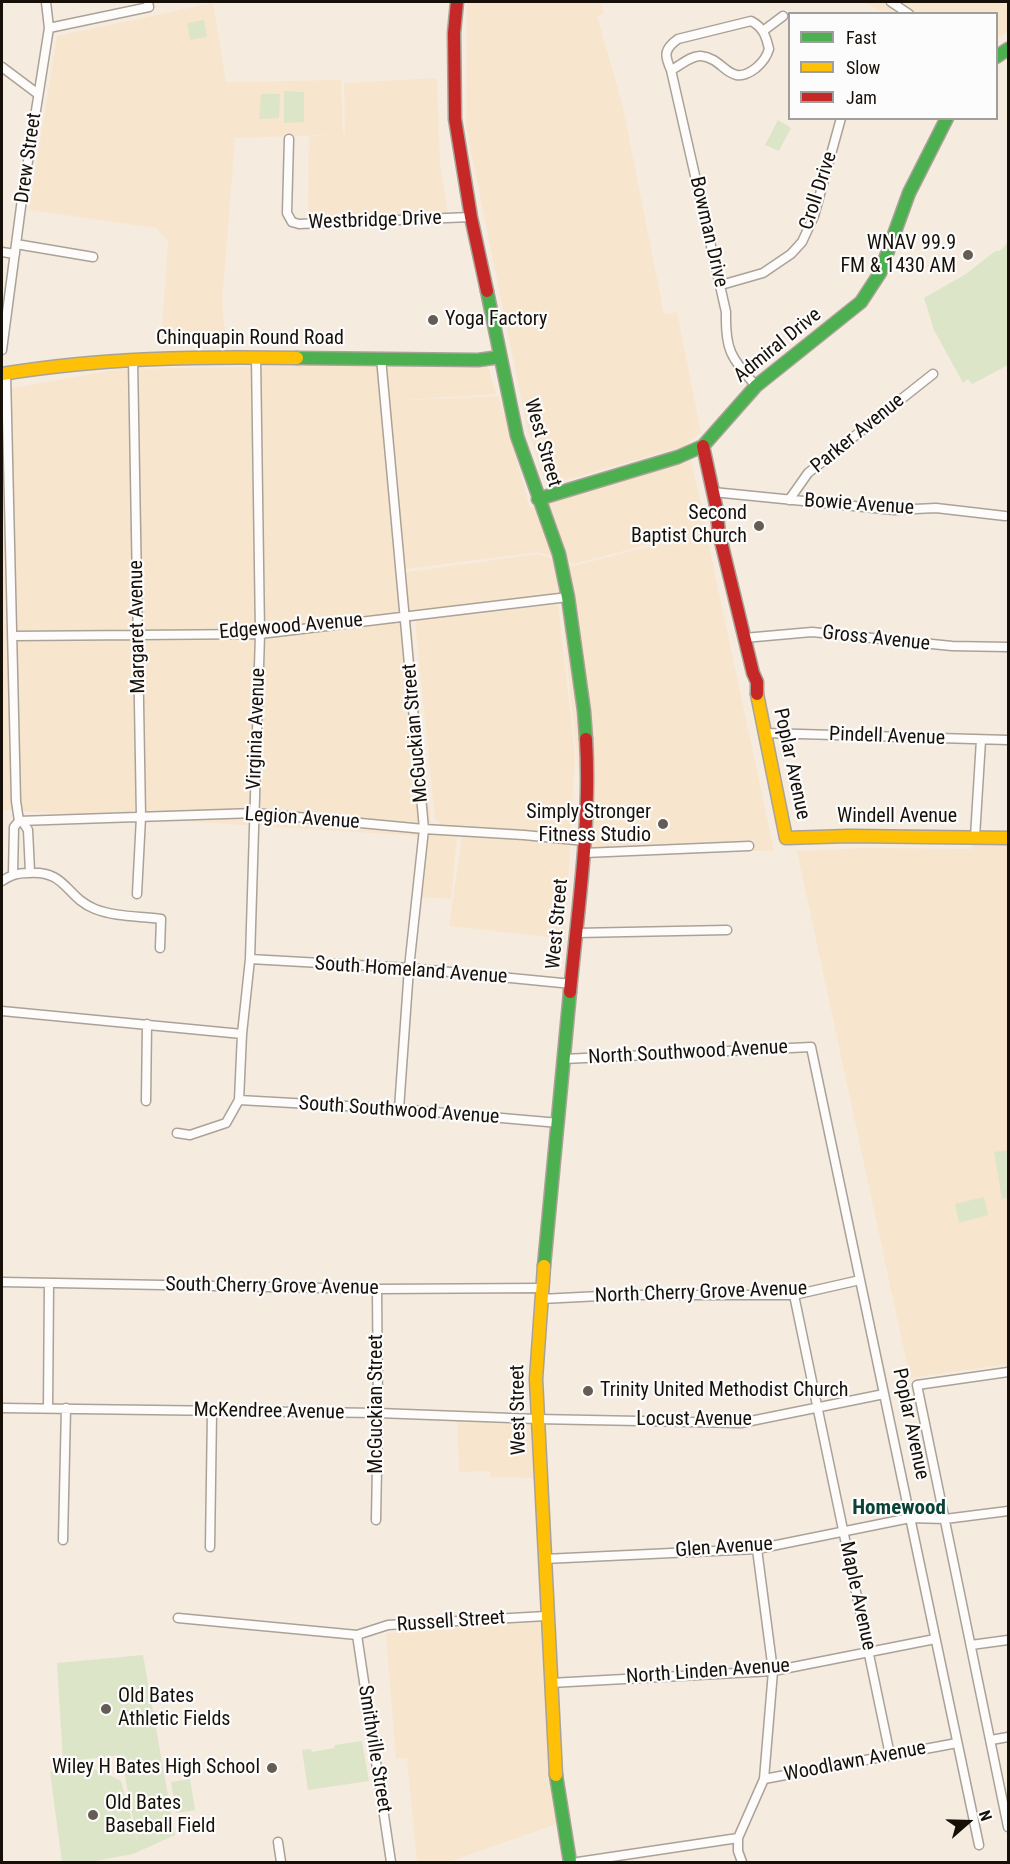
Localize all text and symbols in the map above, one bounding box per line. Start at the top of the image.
legend [788,12,998,120]
text: Fast [846,27,877,48]
text: Slow [846,57,880,78]
text: Jam [846,87,877,108]
street label: Drew Street [11,111,47,205]
street label: Croll Drive [795,149,843,233]
street label: Bowman Drive [684,174,732,290]
street label: Westbridge Drive [308,207,442,235]
place label: WNAV 99.9 FM & 1430 AM [840,232,956,279]
marker: WNAV 99.9 FM & 1430 AM [961,248,975,262]
street label: Admiral Drive [729,303,827,389]
place label: Yoga Factory [445,308,547,332]
marker: Yoga Factory [426,313,440,327]
street label: Chinquapin Round Road [156,327,344,351]
street label: Parker Avenue [806,389,910,479]
street label: West Street [518,396,566,490]
street label: Bowie Avenue [803,489,915,521]
place label: Second Baptist Church [631,502,747,549]
marker: Second Baptist Church [752,519,766,533]
street label: Margaret Avenue [125,560,151,694]
street label: Edgewood Avenue [218,609,364,645]
street label: Gross Avenue [821,621,931,657]
street label: McGuckian Street [398,663,434,803]
street label: Virginia Avenue [243,668,271,790]
street label: Poplar Avenue [767,706,815,822]
street label: Pindell Avenue [829,723,945,751]
place label: Simply Stronger Fitness Studio [526,801,651,848]
street label: Legion Avenue [244,803,360,835]
street label: Windell Avenue [837,805,957,829]
marker: Simply Stronger Fitness Studio [656,817,670,831]
street label: West Street [542,878,574,970]
street label: South Homeland Avenue [314,952,508,990]
street label: North Southwood Avenue [588,1036,788,1070]
street label: South Southwood Avenue [298,1092,500,1130]
street label: South Cherry Grove Avenue [165,1273,379,1301]
street label: North Cherry Grove Avenue [594,1277,808,1309]
street label: McGuckian Street [365,1334,389,1474]
street label: West Street [506,1364,532,1456]
street label: Poplar Avenue [886,1366,934,1482]
place label: Trinity United Methodist Church [600,1379,848,1403]
marker: Trinity United Methodist Church [581,1384,595,1398]
street label: McKendree Avenue [193,1399,345,1425]
street label: Locust Avenue [636,1408,752,1432]
district label: Homewood [852,1496,946,1522]
street label: Glen Avenue [674,1533,774,1563]
street label: Maple Avenue [834,1539,880,1653]
street label: Russell Street [396,1606,506,1638]
street label: North Linden Avenue [625,1654,791,1690]
street label: Smithville Street [352,1684,396,1814]
place label: Old Bates Athletic Fields [118,1685,230,1732]
marker: Old Bates Athletic Fields [99,1702,113,1716]
street label: Woodlawn Avenue [782,1736,928,1788]
place label: Wiley H Bates High School [52,1756,260,1780]
marker: Wiley H Bates High School [265,1761,279,1775]
place label: Old Bates Baseball Field [105,1792,215,1839]
north arrow [938,1792,998,1852]
marker: Old Bates Baseball Field [86,1808,100,1822]
text: N [975,1808,996,1824]

